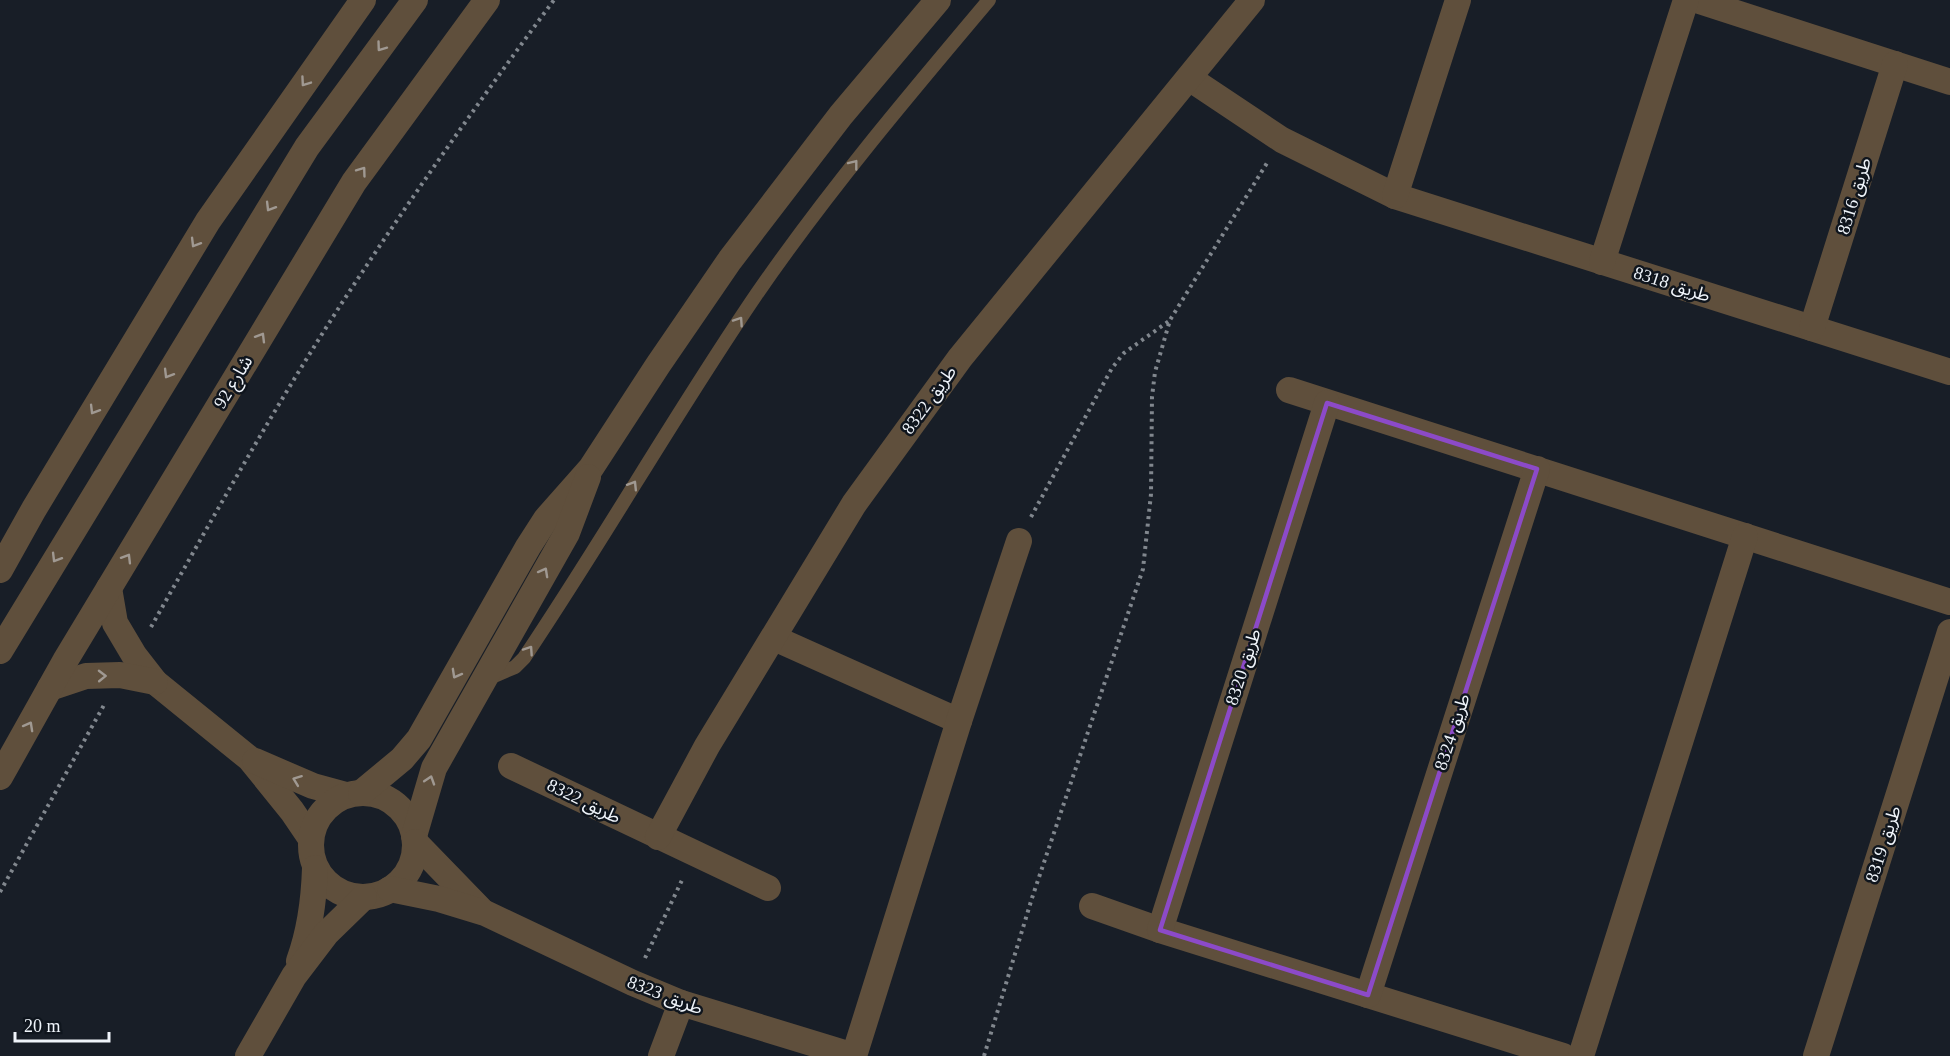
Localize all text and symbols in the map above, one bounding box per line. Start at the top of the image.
one-way arrow [377,41,388,52]
one-way arrow [301,76,312,87]
street label: طريق 8316 [1833,155,1876,237]
one-way arrow [846,159,857,170]
one-way arrow [355,166,366,177]
one-way arrow [265,201,277,211]
one-way arrow [190,237,202,247]
street label: طريق 8318 [1631,262,1713,307]
one-way arrow [731,317,743,327]
one-way arrow [253,333,265,343]
street label: شارع 92 [210,352,260,414]
street label: طريق 8322 [898,362,961,439]
one-way arrow [164,368,176,378]
one-way arrow [90,404,101,414]
one-way arrow [626,481,638,491]
one-way arrow [51,552,63,562]
one-way arrow [120,554,132,564]
one-way arrow [536,568,548,578]
street label: طريق 8320 [1221,626,1266,708]
one-way arrow [522,646,534,656]
one-way arrow [452,668,463,679]
one-way arrow [98,670,107,682]
street label: طريق 8324 [1430,691,1475,773]
one-way arrow [21,722,33,732]
one-way arrow [292,775,303,787]
one-way arrow [423,775,435,786]
street label: طريق 8322 [544,775,624,828]
street label: طريق 8319 [1861,803,1906,885]
street label: طريق 8323 [624,971,706,1019]
scale bar [15,1005,110,1043]
text: 20 m [24,1016,61,1036]

